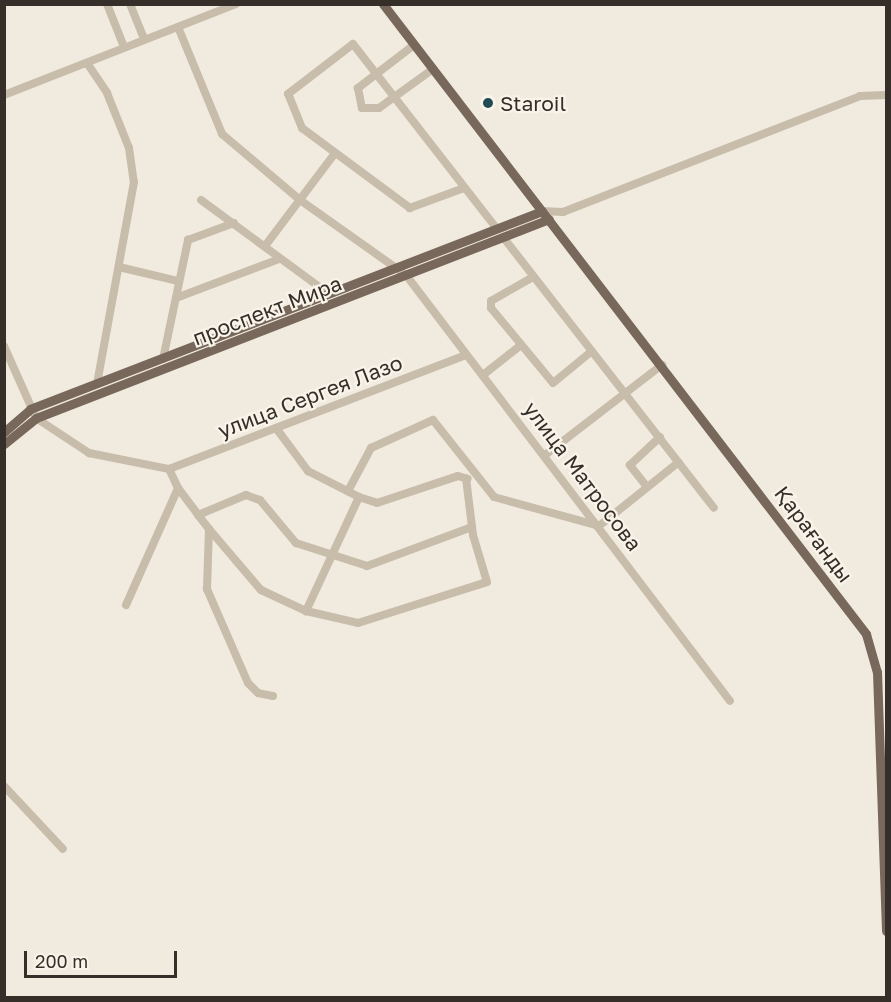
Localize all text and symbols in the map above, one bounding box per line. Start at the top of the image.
place label: Staroil [500,90,566,116]
marker: Staroil [481,96,495,110]
street label: проспект Мира [189,270,345,350]
street label: улица Сергея Лазо [214,349,406,443]
street label: улица Матросова [519,397,647,555]
street label: Қарағанды [770,481,858,587]
scale bar [27,939,180,977]
text: 200 m [35,950,88,972]

